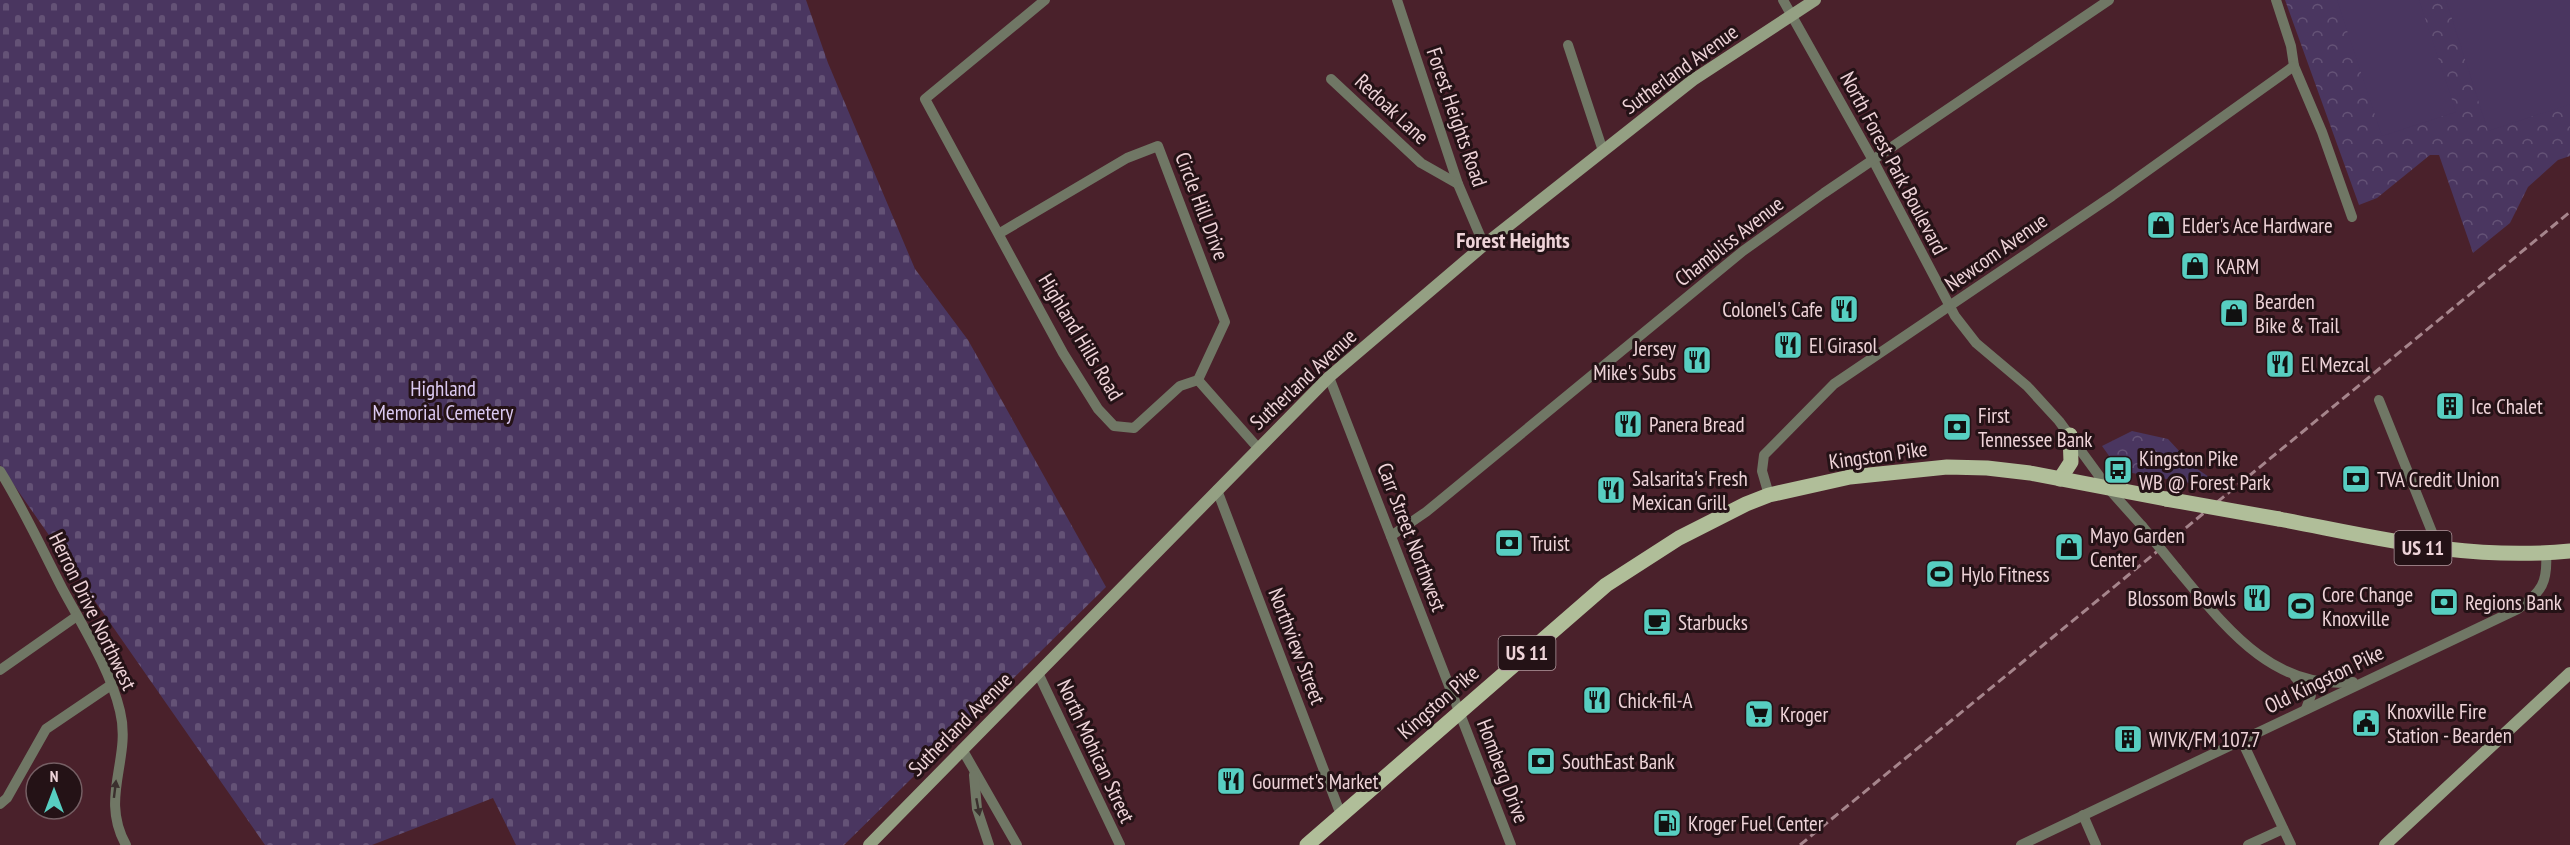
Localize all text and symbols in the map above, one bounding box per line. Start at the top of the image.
street label: Sutherland Avenue [1617,18,1743,120]
street label: Forest Heights Road [1421,44,1493,190]
street label: North Forest Park Boulevard [1834,67,1954,259]
street label: Redoak Lane [1349,68,1435,150]
street label: Circle Hill Drive [1169,148,1235,264]
street label: Chambliss Avenue [1669,190,1789,292]
street label: Newcom Avenue [1940,207,2052,297]
shop icon: Elder's Ace Hardware [2145,209,2177,241]
place label: Elder's Ace Hardware [2182,212,2333,239]
district label: Forest Heights [1456,226,1570,254]
shop icon: KARM [2179,250,2211,282]
place label: KARM [2216,253,2259,280]
street label: Highland Hills Road [1033,269,1129,405]
place label: Bearden Bike & Trail [2255,288,2340,339]
restaurant icon: Colonel's Cafe [1828,293,1860,325]
place label: Colonel's Cafe [1722,296,1823,323]
shop icon: Bearden Bike & Trail [2218,297,2250,329]
street label: Sutherland Avenue [1244,323,1362,435]
restaurant icon: El Girasol [1772,329,1804,361]
place label: El Girasol [1809,332,1878,359]
place label: Jersey Mike's Subs [1593,335,1676,386]
restaurant icon: Jersey Mike's Subs [1681,344,1713,376]
restaurant icon: El Mezcal [2264,348,2296,380]
place label: El Mezcal [2301,351,2369,378]
park label: Highland Memorial Cemetery [373,375,514,426]
building icon: Ice Chalet [2434,390,2466,422]
place label: Ice Chalet [2471,393,2543,420]
place label: First Tennessee Bank [1978,402,2093,453]
restaurant icon: Panera Bread [1612,408,1644,440]
place label: Panera Bread [1649,411,1745,438]
bank icon: First Tennessee Bank [1941,411,1973,443]
street label: Kingston Pike [1827,435,1929,475]
place label: Kingston Pike WB @ Forest Park [2139,445,2271,496]
bus stop icon: Kingston Pike WB @ Forest Park [2102,454,2134,486]
street label: Carr Street Northwest [1371,459,1453,615]
bank icon: TVA Credit Union [2340,463,2372,495]
place label: Salsarita's Fresh Mexican Grill [1632,465,1748,516]
place label: TVA Credit Union [2377,466,2499,493]
restaurant icon: Salsarita's Fresh Mexican Grill [1595,474,1627,506]
place label: Mayo Garden Center [2090,522,2185,573]
bank icon: Truist [1493,527,1525,559]
street label: Herron Drive Northwest [43,528,143,694]
place label: Truist [1530,530,1570,557]
shop icon: Mayo Garden Center [2053,531,2085,563]
road number: US 11 [2394,531,2452,565]
sports icon: Hylo Fitness [1924,558,1956,590]
place label: Hylo Fitness [1961,561,2050,588]
place label: Core Change Knoxville [2322,581,2413,632]
restaurant icon: Blossom Bowls [2241,582,2273,614]
street label: Northview Street [1262,584,1332,708]
place label: Blossom Bowls [2128,585,2236,612]
bank icon: Regions Bank [2428,586,2460,618]
place label: Regions Bank [2465,589,2562,616]
sports icon: Core Change Knoxville [2285,590,2317,622]
cafe icon: Starbucks [1641,606,1673,638]
place label: Starbucks [1678,609,1748,636]
road number: US 11 [1498,636,1556,670]
street label: Old Kingston Pike [2260,639,2388,719]
street label: Kingston Pike [1392,659,1484,745]
street label: Sutherland Avenue [902,666,1018,782]
street label: North Mohican Street [1051,675,1141,827]
restaurant icon: Chick-fil-A [1581,684,1613,716]
place label: Chick-fil-A [1618,687,1692,714]
supermarket icon: Kroger [1743,698,1775,730]
place label: Knoxville Fire Station - Bearden [2387,698,2512,749]
place label: Kroger [1780,701,1828,728]
public building icon: Knoxville Fire Station - Bearden [2350,707,2382,739]
street label: Homberg Drive [1471,715,1535,827]
building icon: WIVK/FM 107.7 [2112,723,2144,755]
place label: WIVK/FM 107.7 [2149,726,2260,753]
bank icon: SouthEast Bank [1525,745,1557,777]
place label: SouthEast Bank [1562,748,1675,775]
north arrow [24,761,84,821]
restaurant icon: Gourmet's Market [1215,765,1247,797]
text: N [50,766,58,786]
place label: Gourmet's Market [1252,768,1379,795]
one-way arrow [110,779,120,798]
one-way arrow [974,798,983,817]
fuel station icon: Kroger Fuel Center [1651,807,1683,839]
place label: Kroger Fuel Center [1688,810,1824,837]

